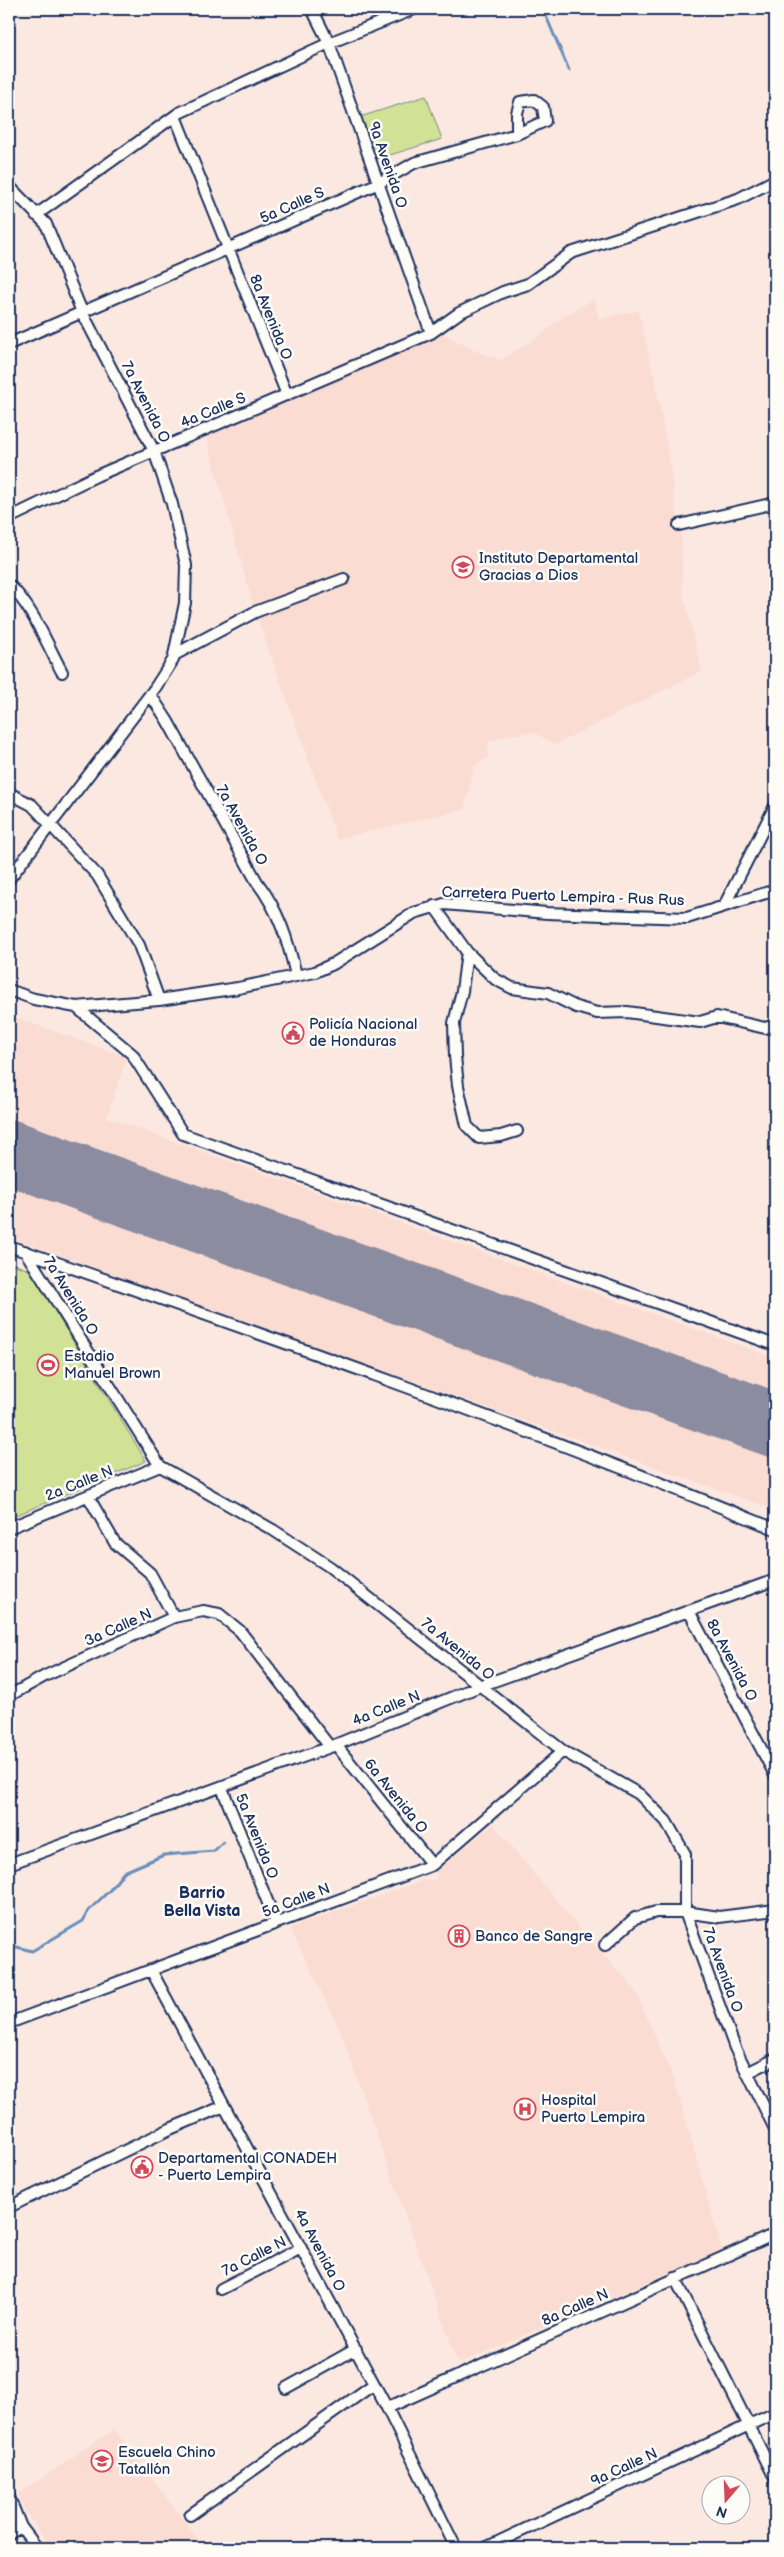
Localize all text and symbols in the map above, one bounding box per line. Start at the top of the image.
street label: 9a Avenida O [364,119,411,211]
street label: 5a Calle S [257,183,327,228]
street label: 8a Avenida O [245,272,296,363]
street label: 7a Avenida O [117,358,174,446]
street label: 4a Calle S [178,388,249,433]
place label: Instituto Departamental Gracias a Dios [479,549,638,585]
school or university icon: Instituto Departamental Gracias a Dios [451,555,475,579]
street label: 7a Avenida O [212,782,271,869]
street label: Carretera Puerto Lempira - Rus Rus [441,883,685,910]
place label: Policía Nacional de Honduras [309,1015,417,1051]
public building icon: Policía Nacional de Honduras [281,1021,305,1045]
street label: 7a Avenida O [39,1253,102,1339]
place label: Estadio Manuel Brown [64,1347,161,1383]
sports icon: Estadio Manuel Brown [36,1353,60,1377]
street label: 2a Calle N [43,1461,116,1506]
street label: 3a Calle N [82,1604,155,1651]
street label: 7a Avenida O [417,1614,498,1685]
street label: 8a Avenida O [702,1616,761,1705]
street label: 4a Calle N [349,1686,423,1731]
street label: 6a Avenida O [360,1755,432,1838]
street label: 5a Avenida O [231,1791,282,1882]
street label: 5a Calle N [260,1879,333,1922]
district label: Barrio Bella Vista [164,1884,240,1921]
building icon: Banco de Sangre [447,1924,471,1948]
street label: 7a Avenida O [698,1925,747,2015]
place label: Banco de Sangre [475,1927,593,1946]
place label: Hospital Puerto Lempira [541,2091,645,2127]
hospital icon: Hospital Puerto Lempira [513,2097,537,2121]
place label: Departamental CONADEH - Puerto Lempira [158,2149,337,2185]
public building icon: Departamental CONADEH - Puerto Lempira [130,2155,154,2179]
street label: 4a Avenida O [290,2206,349,2295]
street label: 7a Calle N [219,2232,290,2281]
street label: 8a Calle N [539,2284,612,2331]
place label: Escuela Chino Tatallón [118,2443,216,2479]
street label: 9a Calle N [588,2444,660,2491]
school or university icon: Escuela Chino Tatallón [90,2449,114,2473]
north arrow [702,2474,752,2524]
text: N [714,2502,730,2522]

